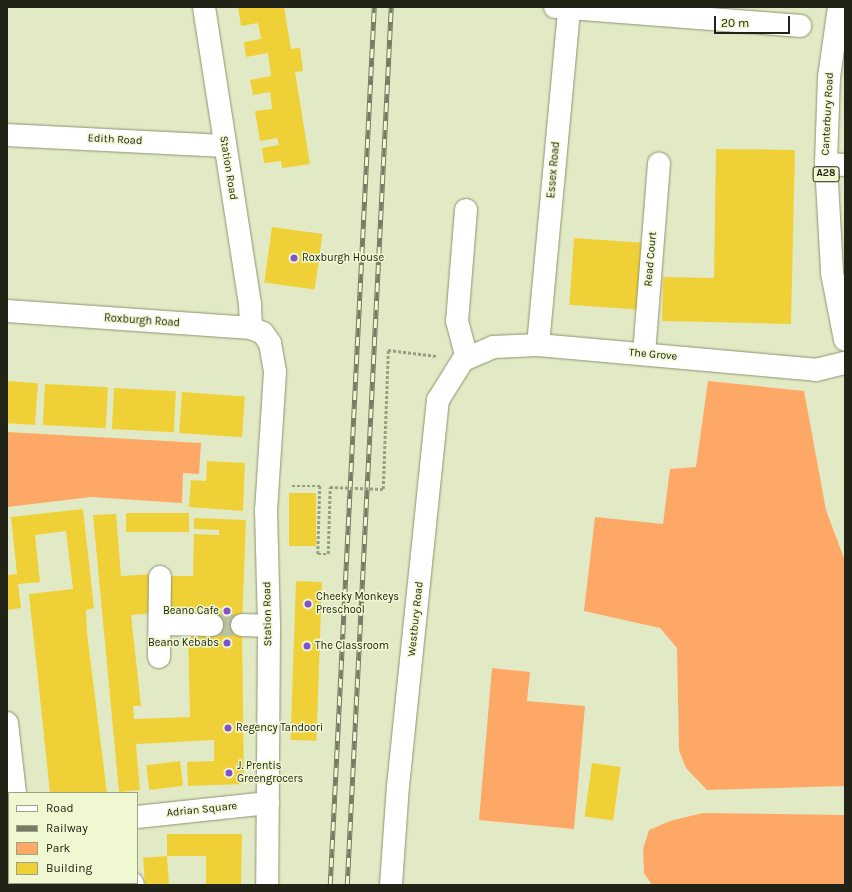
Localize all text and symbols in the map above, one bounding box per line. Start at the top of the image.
scale bar [716,8,792,34]
text: 20 m [721,16,749,30]
street label: Canterbury Road [819,72,837,156]
street label: Edith Road [87,132,143,148]
street label: Station Road [216,135,240,201]
street label: Essex Road [545,141,563,199]
road number: A28 [812,166,840,182]
street label: Read Court [642,231,660,287]
place label: Roxburgh House [302,251,384,265]
marker: Roxburgh House [289,253,299,263]
street label: Roxburgh Road [104,312,180,330]
street label: The Grove [628,346,678,364]
street label: Station Road [261,581,275,647]
street label: Westbury Road [406,581,426,657]
place label: Cheeky Monkeys Preschool [316,591,399,617]
marker: Cheeky Monkeys Preschool [303,599,313,609]
place label: Beano Cafe [163,604,219,618]
marker: Beano Cafe [222,606,232,616]
place label: Beano Kebabs [148,636,219,650]
marker: Beano Kebabs [222,638,232,648]
place label: The Classroom [315,639,389,653]
marker: The Classroom [302,641,312,651]
place label: Regency Tandoori [236,721,323,735]
marker: Regency Tandoori [223,723,233,733]
place label: J. Prentis Greengrocers [237,760,303,786]
marker: J. Prentis Greengrocers [224,768,234,778]
legend [8,792,138,884]
street label: Adrian Square [166,800,238,820]
text: Road [46,801,74,815]
text: Railway [46,821,88,835]
text: Park [46,841,70,855]
text: Building [46,861,92,875]

